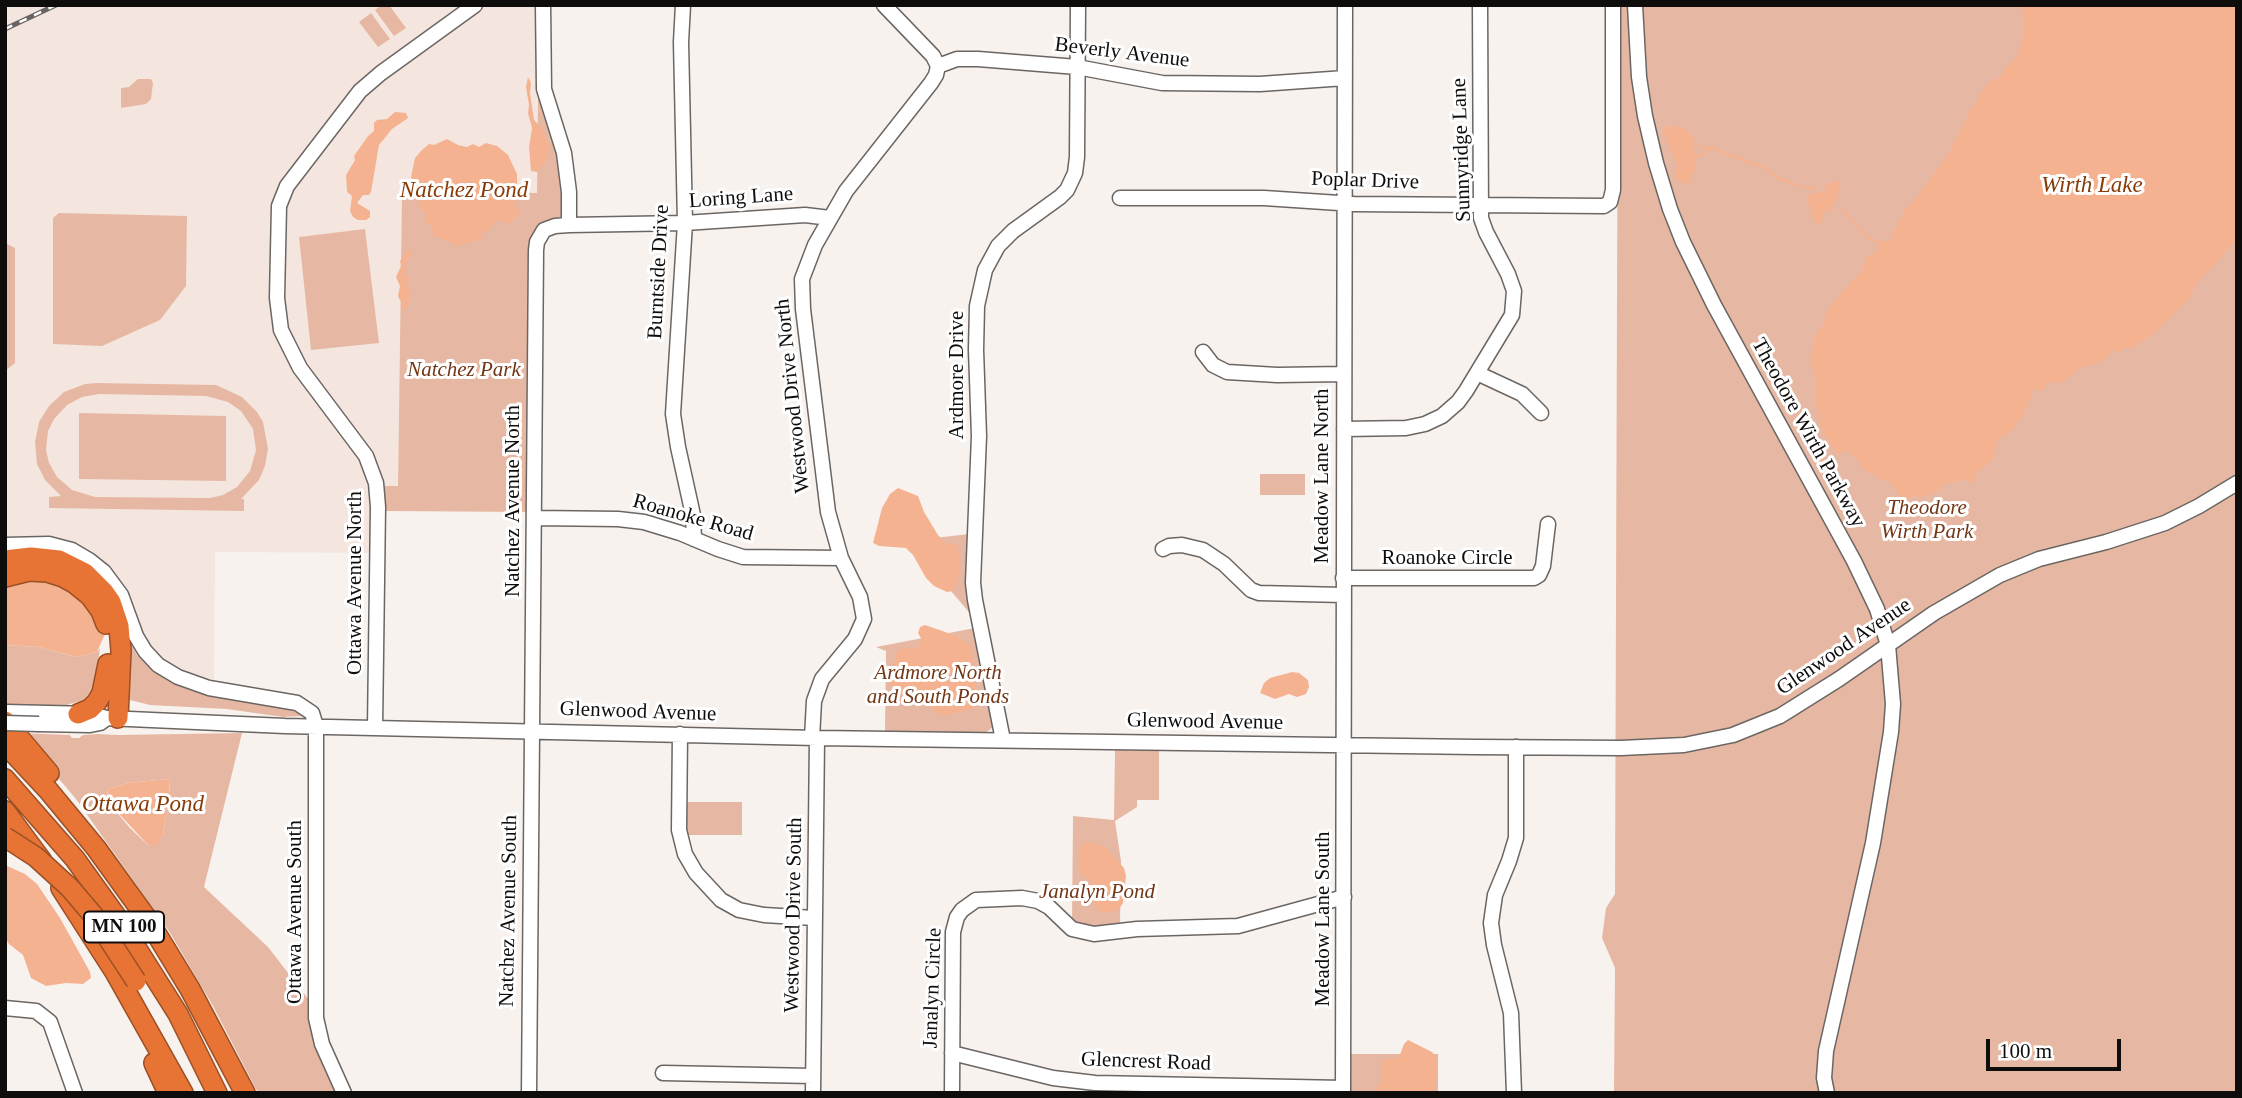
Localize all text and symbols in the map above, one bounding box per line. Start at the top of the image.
street label: Beverly Avenue [1053,32,1191,74]
street label: Sunnyridge Lane [1447,78,1477,222]
street label: Poplar Drive [1311,167,1419,195]
water label: Wirth Lake [2041,172,2143,200]
water label: Natchez Pond [400,177,528,205]
street label: Loring Lane [688,182,794,214]
street label: Burntside Drive [643,204,675,340]
street label: Westwood Drive North [770,297,816,495]
street label: Ardmore Drive [944,311,970,439]
street label: Theodore Wirth Parkway [1745,334,1871,532]
park label: Natchez Park [407,357,521,383]
street label: Meadow Lane North [1309,389,1335,563]
street label: Natchez Avenue North [500,405,526,597]
street label: Roanoke Road [630,489,756,547]
street label: Ottawa Avenue North [342,491,368,675]
park label: Theodore Wirth Park [1881,495,1973,545]
street label: Roanoke Circle [1381,545,1513,571]
street label: Glenwood Avenue [1772,593,1916,701]
park label: Ardmore North and South Ponds [867,660,1009,710]
street label: Glenwood Avenue [559,697,717,727]
street label: Glenwood Avenue [1127,708,1283,736]
water label: Ottawa Pond [82,791,204,819]
street label: Natchez Avenue South [495,815,523,1007]
street label: Westwood Drive South [780,817,808,1013]
street label: Ottawa Avenue South [282,820,308,1004]
street label: Meadow Lane South [1310,832,1336,1006]
park label: Janalyn Pond [1039,879,1155,905]
road number: MN 100 [84,911,164,942]
street label: Janalyn Circle [918,927,948,1049]
scale bar [1990,1024,2125,1068]
text: 100 m [1999,1039,2052,1063]
street label: Glencrest Road [1081,1047,1211,1077]

